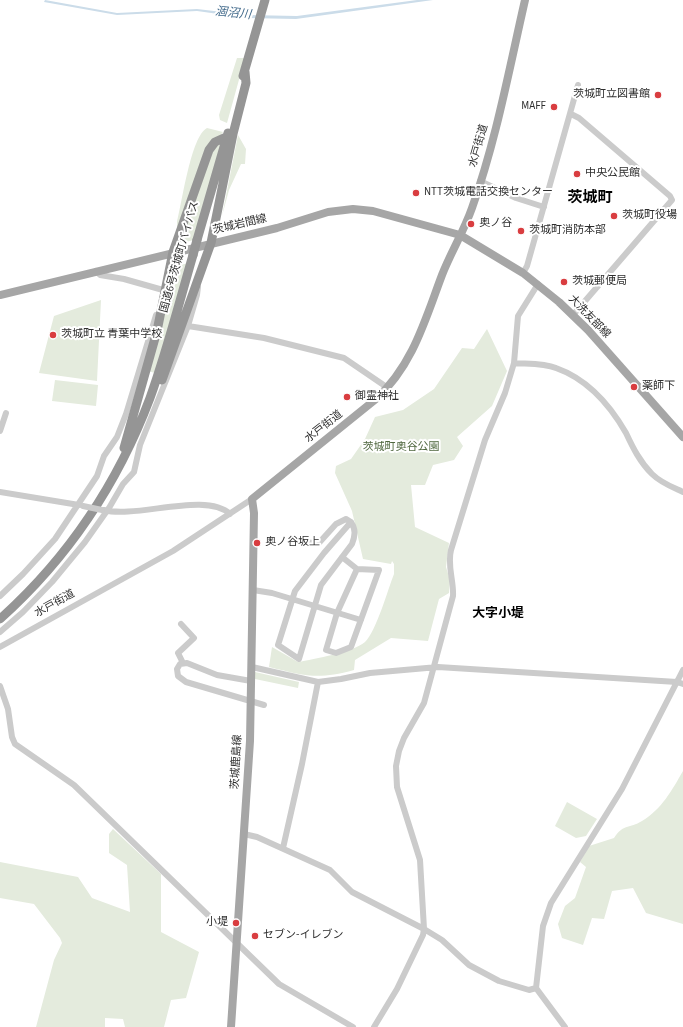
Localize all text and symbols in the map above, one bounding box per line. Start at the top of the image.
water label: 涸沼川 [214,5,252,23]
place label: 茨城町立図書館 [573,88,650,102]
marker: 茨城町立図書館 [653,90,663,100]
place label: MAFF [521,100,546,114]
marker: MAFF [549,102,559,112]
street label: 水戸街道 [467,123,491,169]
place label: 中央公民館 [585,167,640,181]
marker: 中央公民館 [572,169,582,179]
place label: NTT茨城電話交換センター [424,186,553,200]
marker: NTT茨城電話交換センター [411,188,421,198]
district label: 茨城町 [568,190,612,208]
street label: 国道6号茨城町バイパス [158,200,202,314]
place label: 茨城町役場 [622,209,677,223]
marker: 茨城町役場 [609,211,619,221]
street label: 茨城岩間線 [212,212,268,238]
place label: 奥ノ谷 [479,217,512,231]
marker: 奥ノ谷 [466,219,476,229]
place label: 茨城町消防本部 [529,224,606,238]
marker: 茨城町消防本部 [516,226,526,236]
place label: 茨城郵便局 [572,275,627,289]
marker: 茨城郵便局 [559,277,569,287]
street label: 大洗友部線 [565,293,613,341]
place label: 茨城町立 青葉中学校 [61,328,162,342]
marker: 茨城町立 青葉中学校 [48,330,58,340]
place label: 薬師下 [642,380,675,394]
marker: 薬師下 [629,382,639,392]
place label: 御霊神社 [355,390,399,404]
marker: 御霊神社 [342,392,352,402]
street label: 水戸街道 [303,408,345,446]
park label: 茨城町奥谷公園 [363,441,439,455]
place label: 奥ノ谷坂上 [265,536,320,550]
marker: 奥ノ谷坂上 [252,538,262,548]
street label: 水戸街道 [33,588,77,620]
district label: 大字小堤 [472,606,524,622]
street label: 茨城鹿島線 [229,734,245,790]
place label: 小堤 [206,916,228,930]
marker: 小堤 [231,918,241,928]
place label: セブン-イレブン [263,929,343,943]
marker: セブン-イレブン [250,931,260,941]

